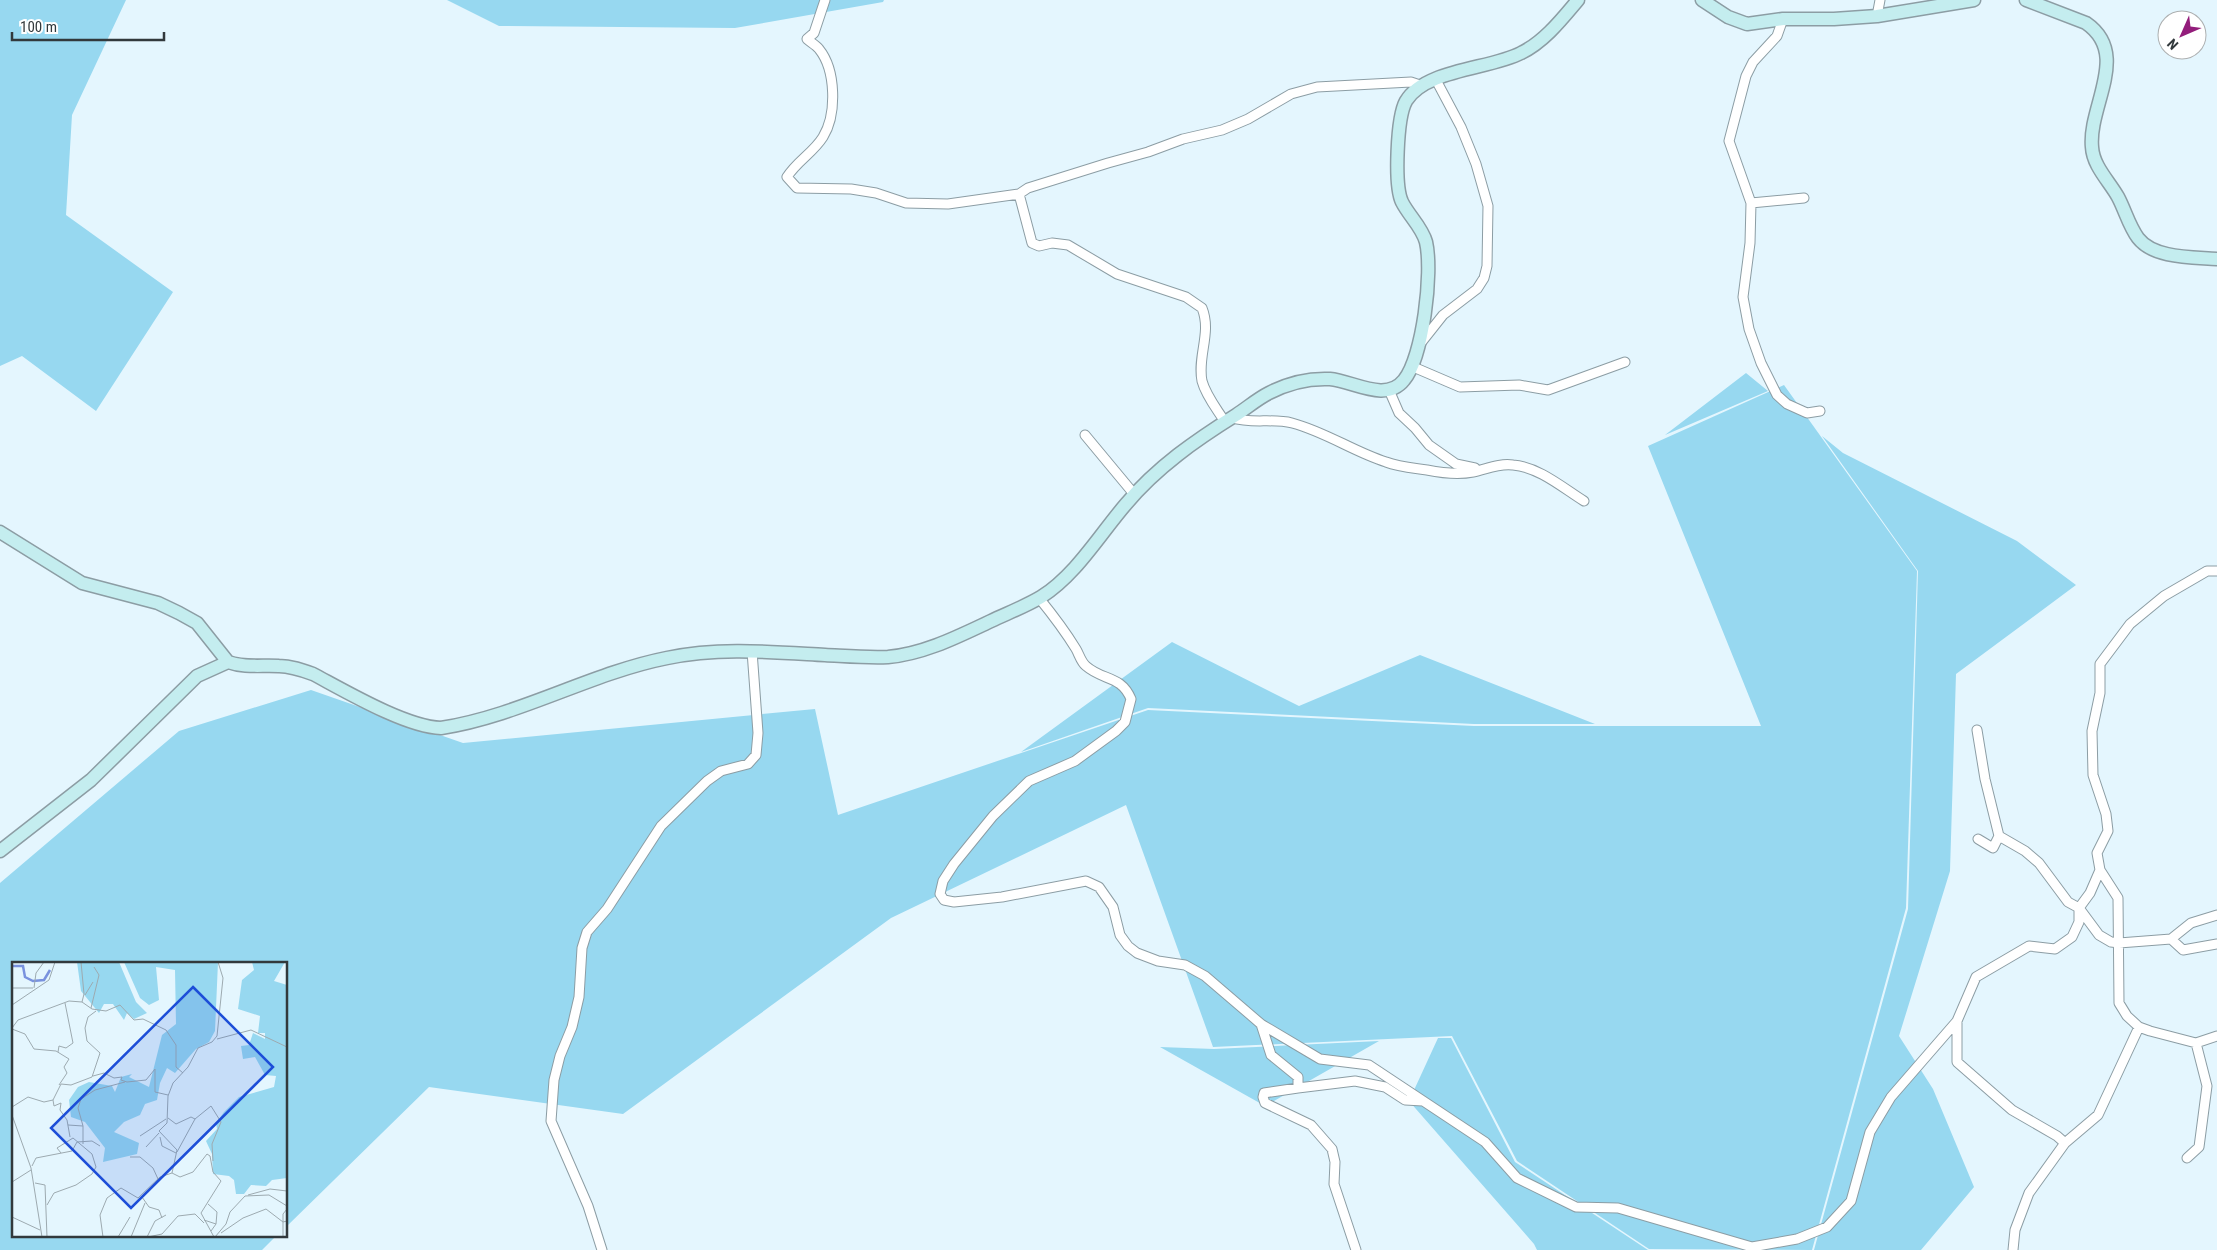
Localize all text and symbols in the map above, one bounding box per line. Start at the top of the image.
scale bar [12,10,165,42]
north arrow [2157,10,2207,60]
text: 100 m [20,18,57,36]
text: N [2164,36,2181,53]
inset map [12,962,288,1238]

